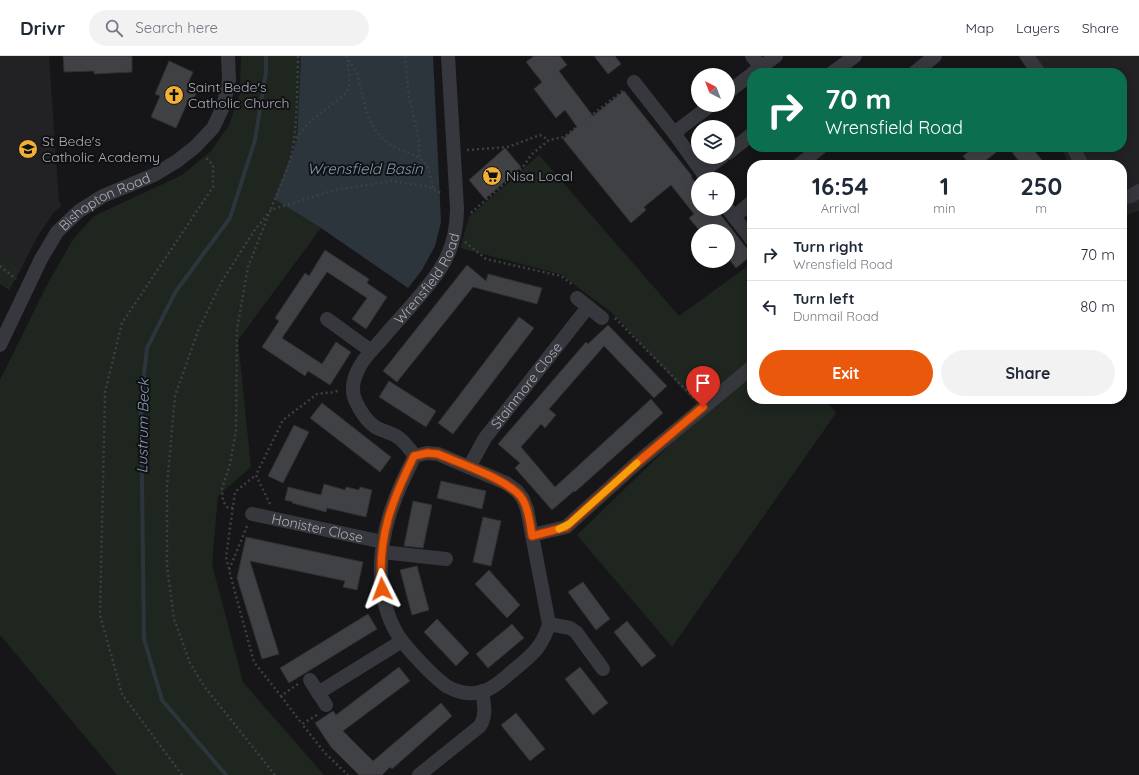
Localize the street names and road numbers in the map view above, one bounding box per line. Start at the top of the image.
street label: Bishopton Road [55,169,153,235]
street label: Wrensfield Road [390,231,463,328]
street label: Stainmore Close [487,338,566,432]
street label: Honister Close [270,509,365,547]

